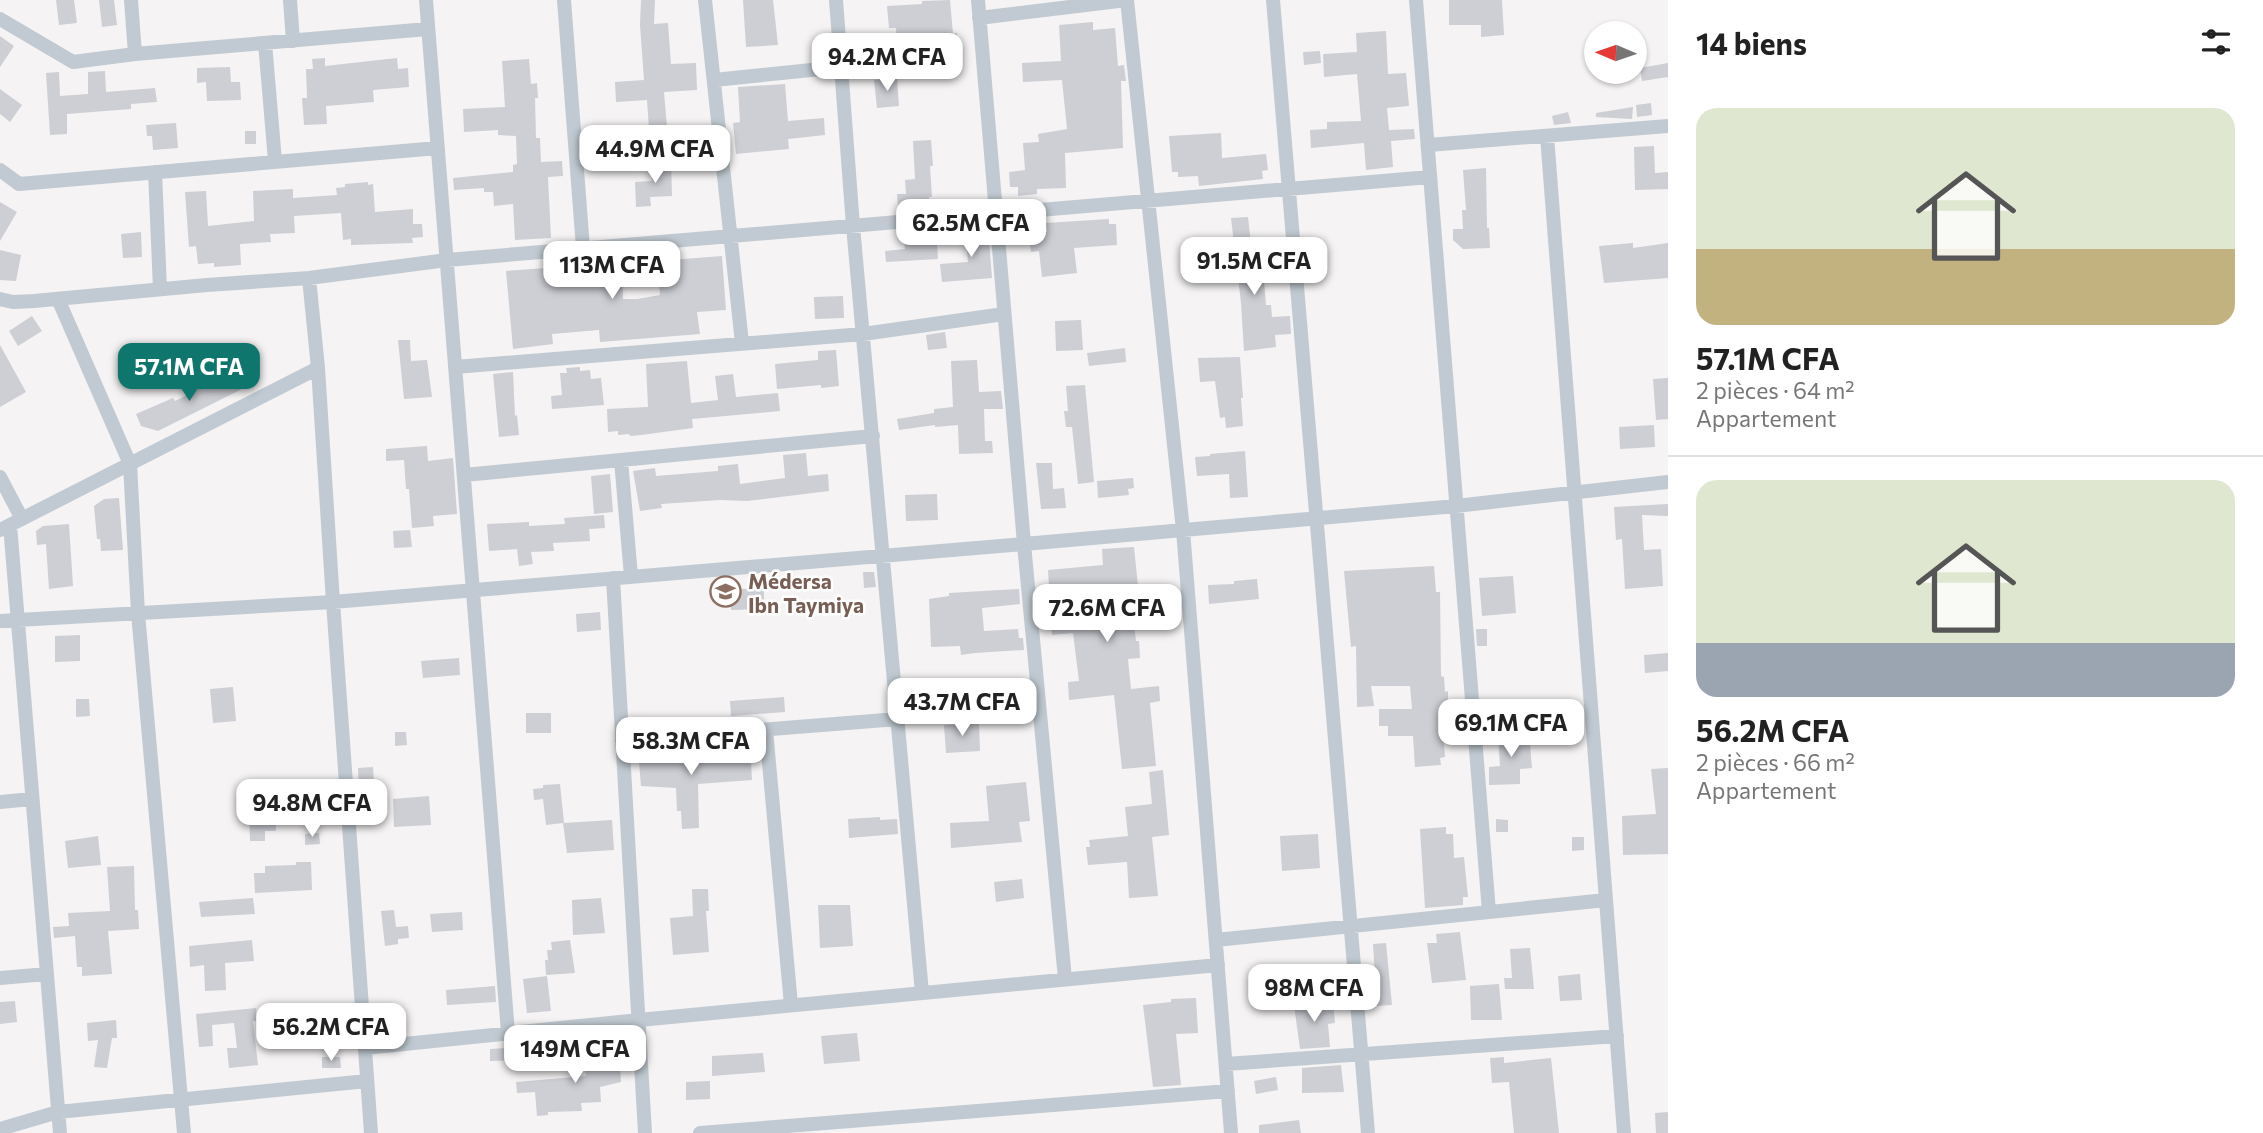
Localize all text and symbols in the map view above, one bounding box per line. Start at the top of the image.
north arrow [1584,21,1647,84]
map controls [1584,21,1647,84]
icon: filters [2197,23,2235,61]
text: 14 biens [1696,24,1807,61]
pin: 94.2M CFA [807,34,967,93]
text: 94.2M CFA [828,42,946,70]
pin: 44.9M CFA [575,125,735,185]
text: 44.9M CFA [595,134,715,162]
icon: home [1903,153,2029,279]
pin: 62.5M CFA [891,200,1051,259]
text: 62.5M CFA [912,208,1030,236]
pin: 91.5M CFA [1174,238,1334,297]
pin: 113M CFA [540,242,684,301]
text: 91.5M CFA [1196,246,1312,274]
text: 113M CFA [559,250,665,278]
text: 57.1M CFA [1696,339,1840,376]
pin: 57.1M CFA [109,344,269,403]
text: 57.1M CFA [134,352,244,380]
text: 2 pièces · 64 m² [1696,376,1855,404]
text: Appartement [1696,404,1837,432]
icon: home [1903,525,2029,651]
place label: Médersa Ibn Taymiya [748,568,864,617]
school or university icon: Médersa Ibn Taymiya [708,575,742,609]
pin: 72.6M CFA [1027,584,1187,644]
text: 72.6M CFA [1049,593,1165,621]
pin: 43.7M CFA [882,678,1042,738]
text: 43.7M CFA [904,687,1020,715]
pin: 69.1M CFA [1431,700,1591,759]
text: 69.1M CFA [1454,708,1568,736]
text: 56.2M CFA [1696,711,1849,748]
pin: 58.3M CFA [611,718,771,777]
text: 58.3M CFA [632,726,750,754]
text: 2 pièces · 66 m² [1696,748,1855,776]
text: Appartement [1696,776,1837,804]
pin: 94.8M CFA [232,780,392,839]
text: 94.8M CFA [252,788,372,816]
pin: 98M CFA [1249,964,1379,1024]
text: 98M CFA [1264,973,1364,1001]
pin: 56.2M CFA [251,1004,411,1063]
text: 56.2M CFA [272,1012,390,1040]
pin: 149M CFA [503,1026,647,1085]
text: 149M CFA [520,1034,630,1062]

